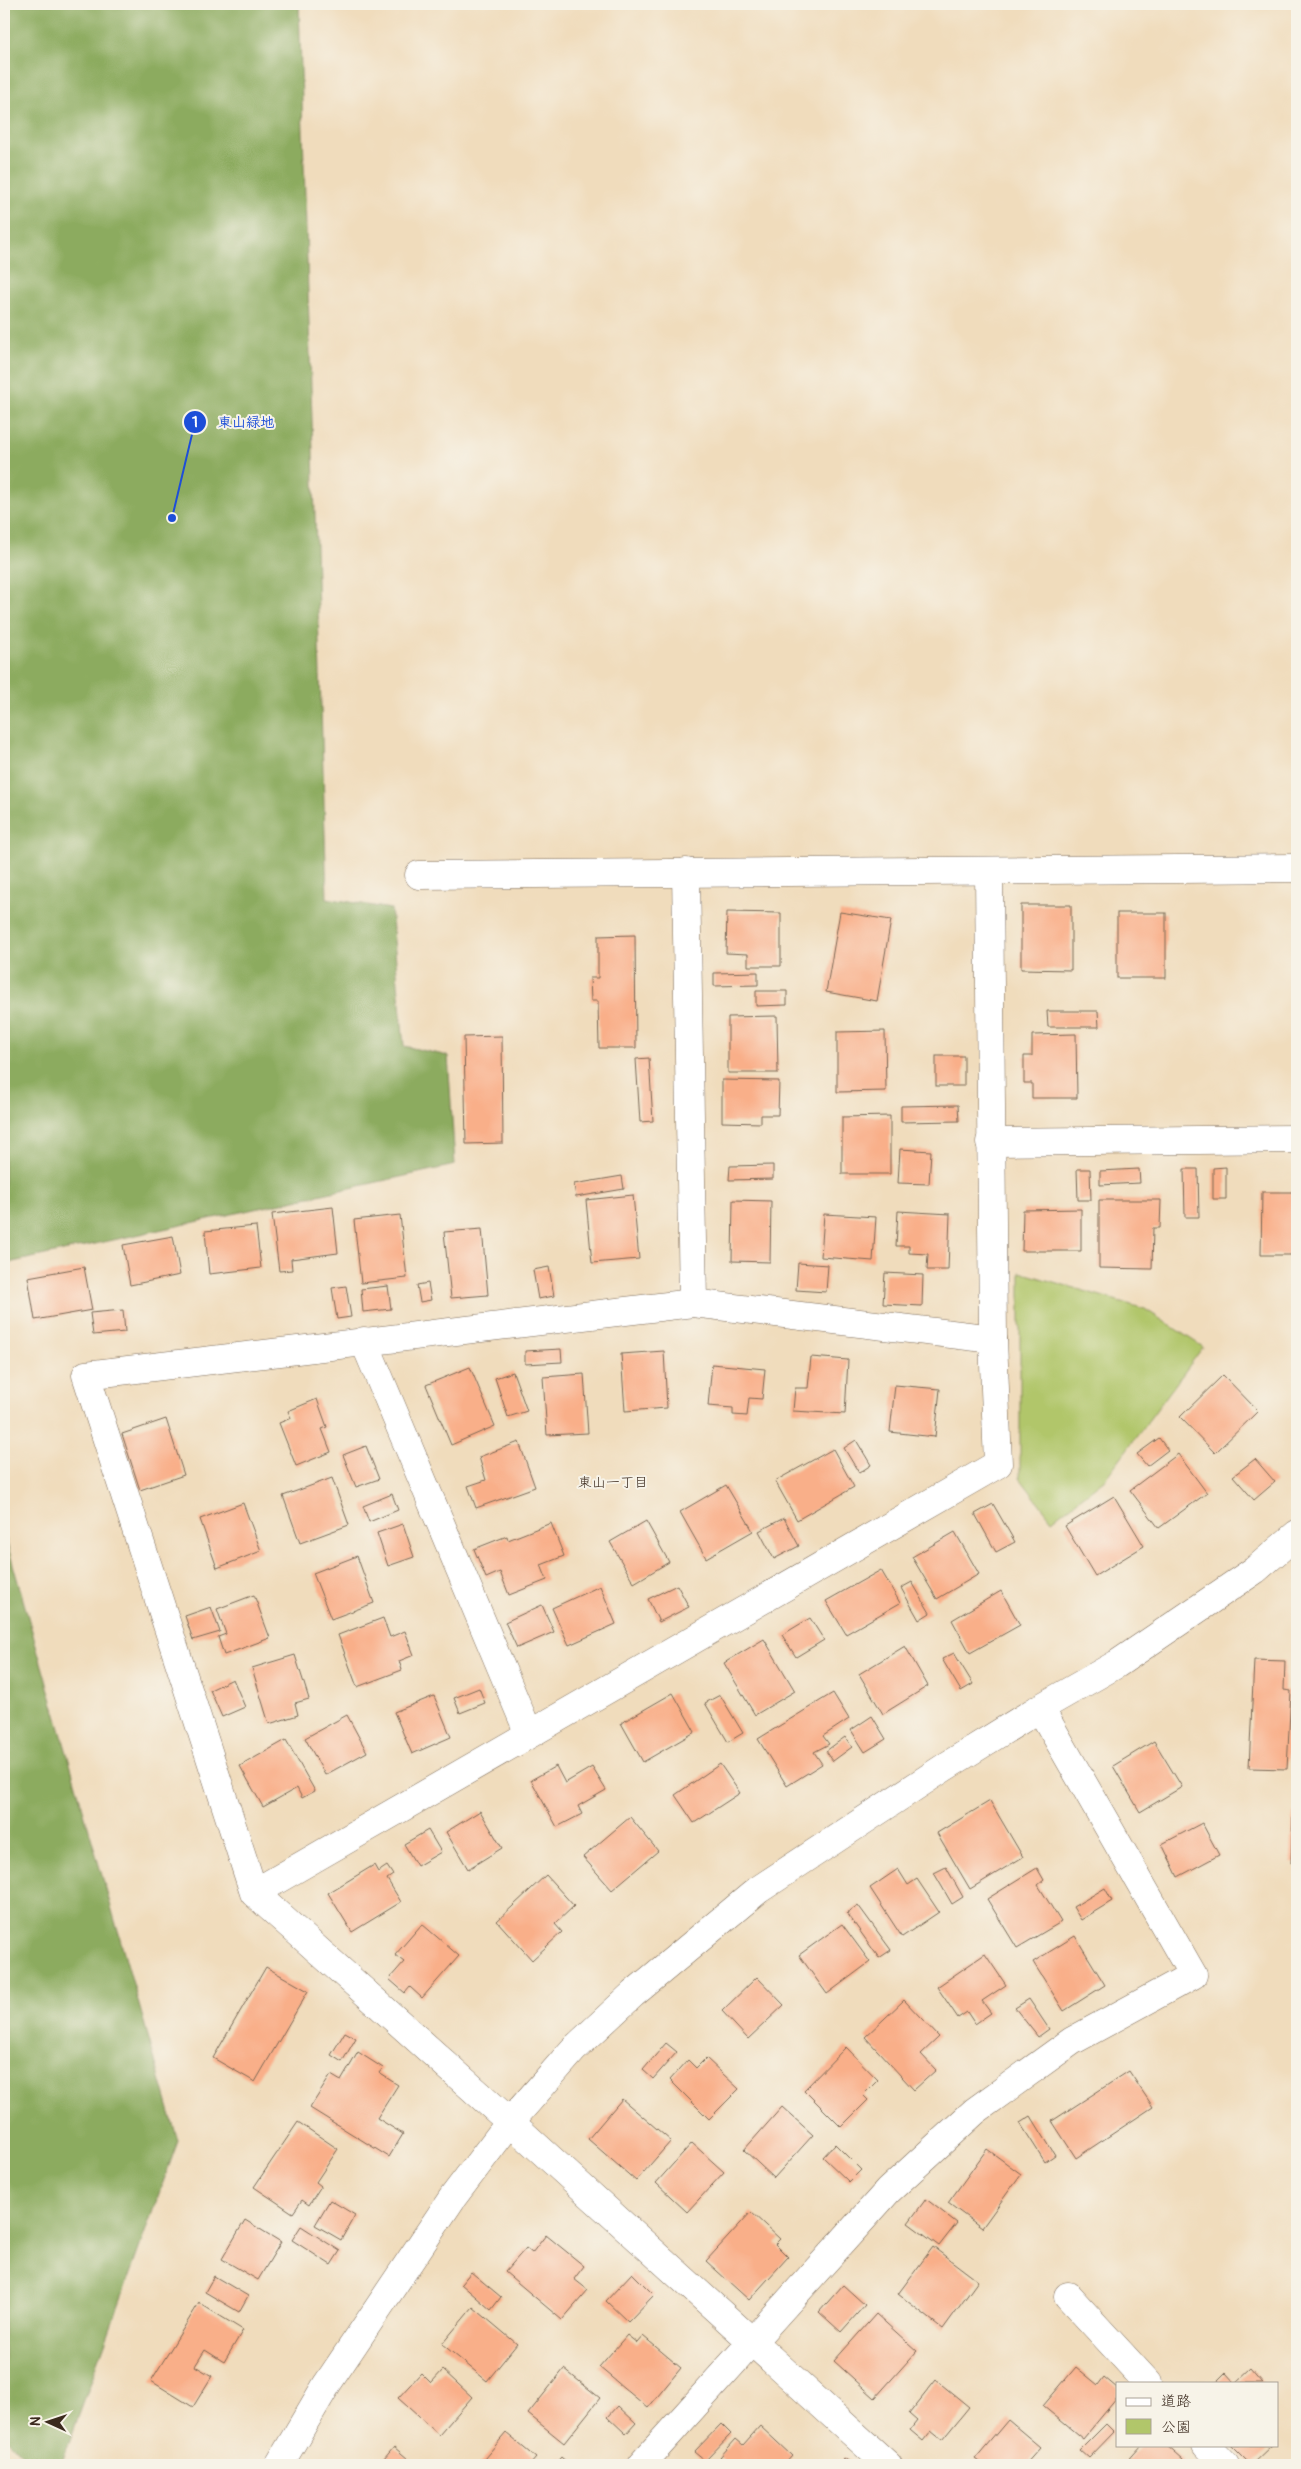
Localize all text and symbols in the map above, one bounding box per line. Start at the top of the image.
callout: 東山緑地 [183,408,284,437]
text: 1 [192,413,198,432]
text: 東山緑地 [218,414,274,431]
district label: 東山一丁目 [578,1474,648,1491]
legend [1116,2382,1278,2446]
text: 道路 [1161,2392,1191,2411]
north arrow [22,2396,72,2446]
text: N [27,2416,44,2427]
text: 公園 [1161,2418,1191,2437]

